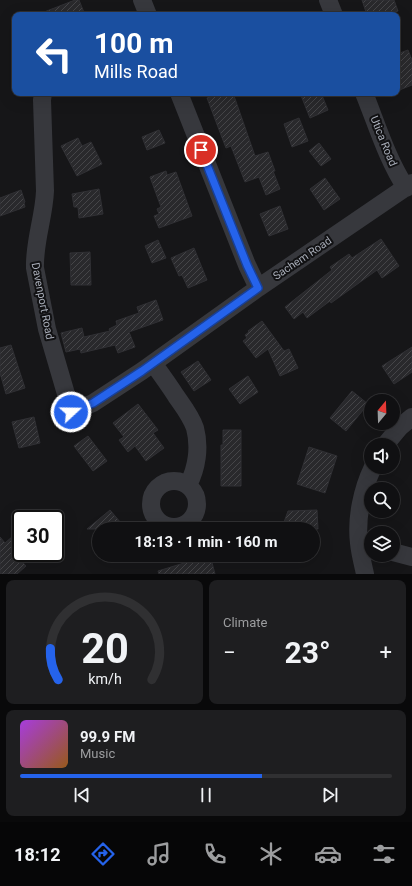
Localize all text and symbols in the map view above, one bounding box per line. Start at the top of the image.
text: 100 m [94,27,173,60]
icon: left [28,28,80,80]
text: Mills Road [94,61,178,82]
street label: Utica Road [368,114,400,168]
pin [184,133,218,167]
icon: arrive [190,139,212,161]
street label: Sachem Road [271,234,334,283]
street label: Davenport Road [29,261,56,341]
position arrow [50,391,92,433]
north arrow [364,394,400,430]
map controls [364,394,400,562]
button: sound [364,438,400,474]
button: search [364,482,400,518]
speed limit sign: 30 [12,510,64,562]
button: layers [364,526,400,562]
text: 18:13 · 1 min · 160 m [135,533,277,551]
text: Climate [223,615,267,630]
text: 20 [81,624,128,673]
text: 23° [284,635,331,670]
text: − [223,640,236,665]
text: + [380,640,392,665]
text: km/h [88,671,121,687]
text: 99.9 FM [80,728,135,746]
text: Music [80,746,115,761]
icon: previous [71,784,93,806]
icon: pause [195,784,217,806]
icon: next [319,784,341,806]
icon: directions [89,840,117,868]
icon: music [145,840,173,868]
icon: phone [201,840,229,868]
icon: climate [257,840,285,868]
icon: car [314,840,342,868]
icon: filters [370,840,398,868]
text: 18:12 [14,844,61,865]

